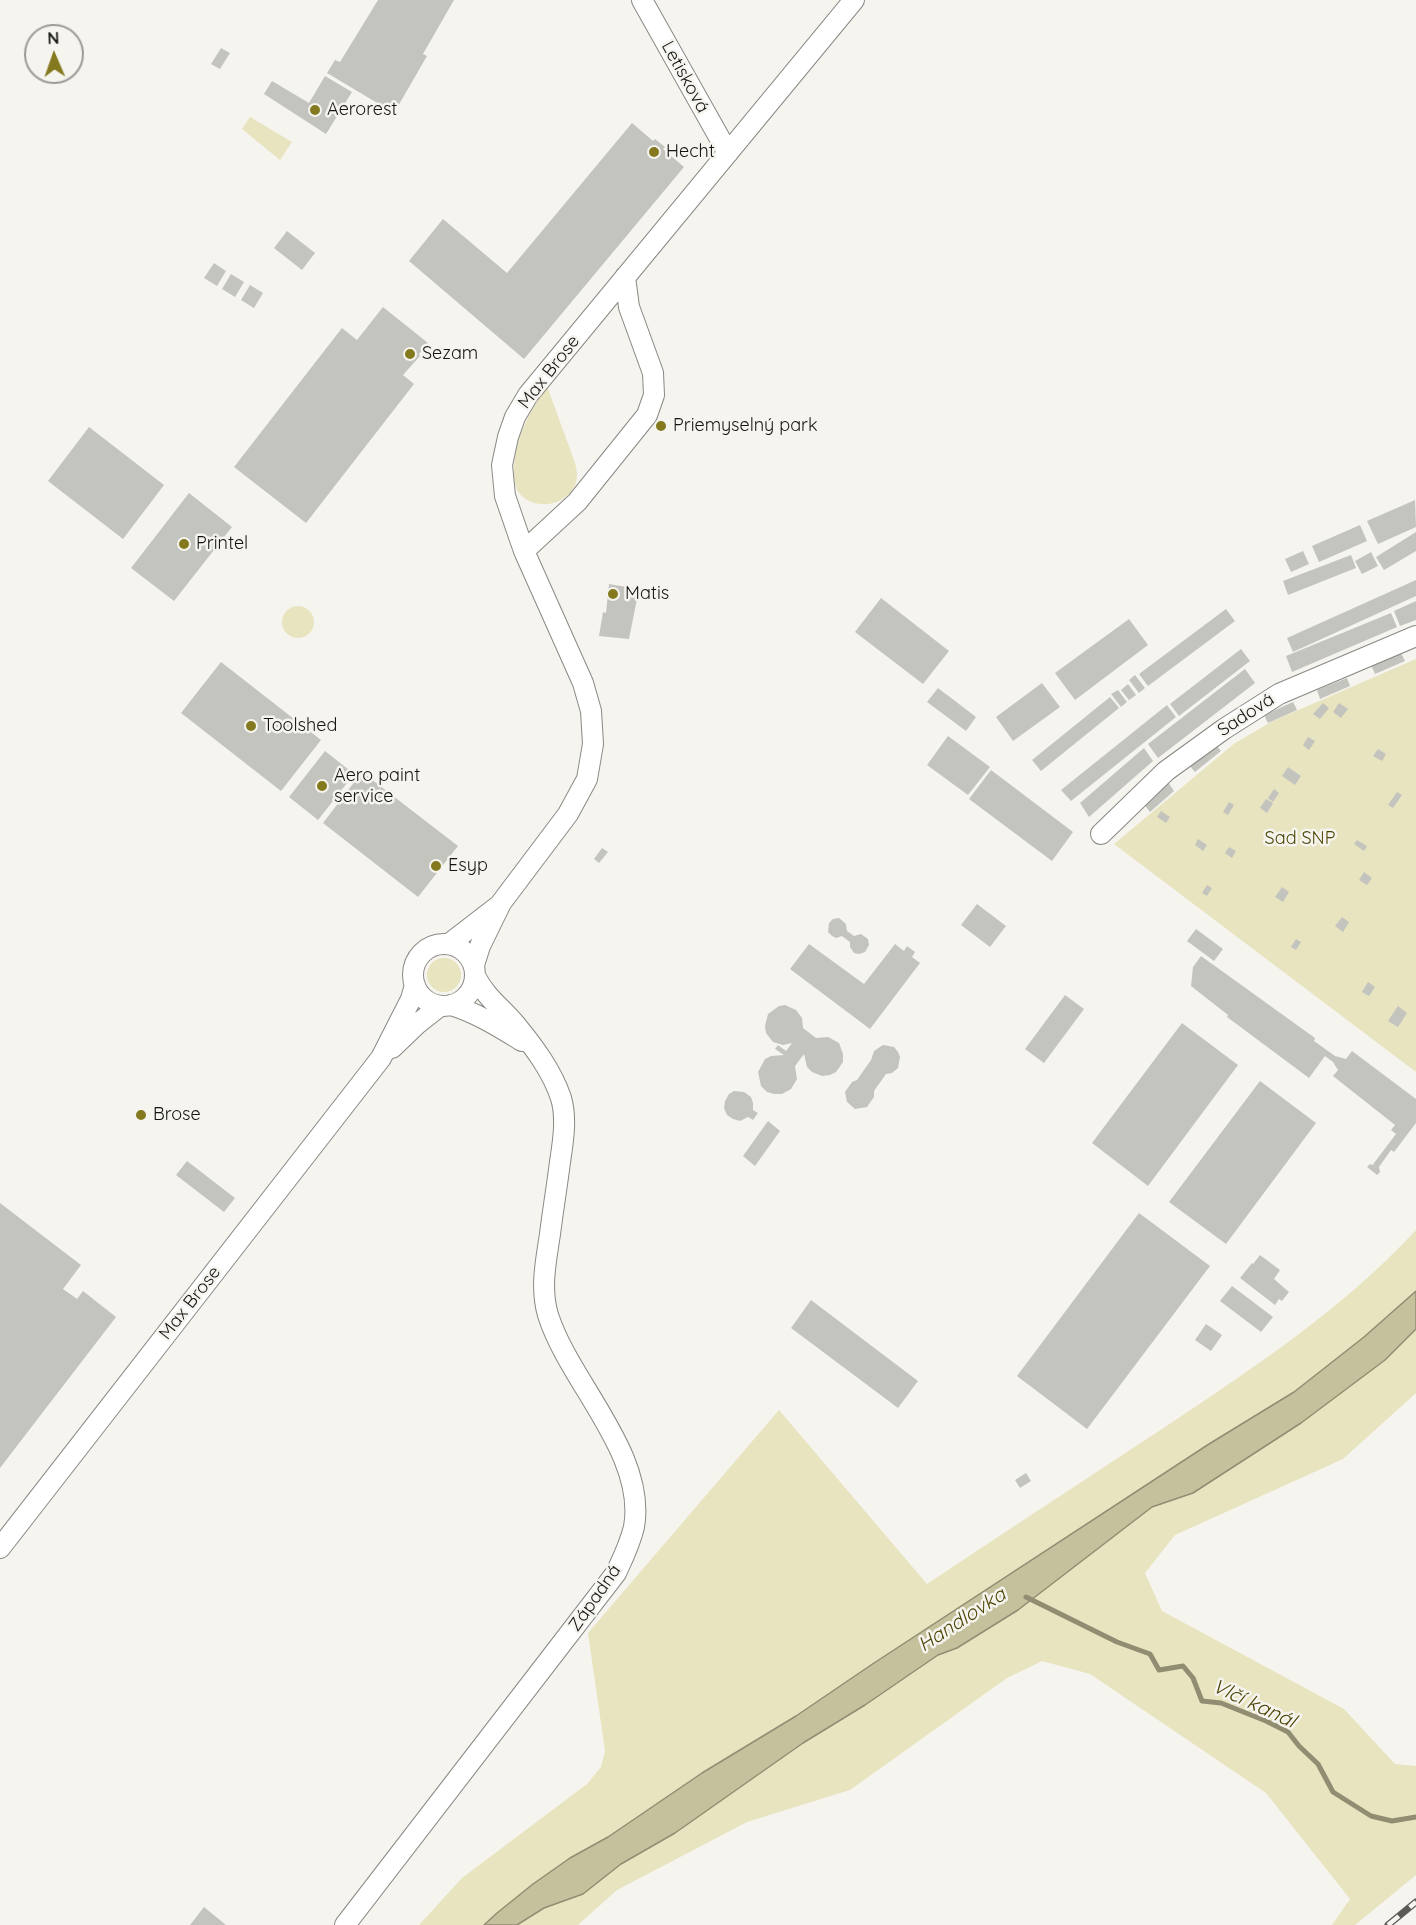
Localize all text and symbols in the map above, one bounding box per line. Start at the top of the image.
north arrow [24,24,84,84]
text: N [47,28,60,48]
street label: Letisková [657,37,713,117]
place label: Aerorest [327,99,397,121]
marker: Aerorest [308,103,322,117]
place label: Hecht [666,141,715,163]
marker: Hecht [647,145,661,159]
street label: Max Brose [514,331,584,413]
place label: Sezam [422,343,478,365]
marker: Sezam [403,347,417,361]
place label: Priemyselný park [673,415,818,437]
marker: Priemyselný park [654,419,668,433]
place label: Printel [196,533,248,555]
marker: Printel [177,537,191,551]
place label: Matis [625,583,669,605]
marker: Matis [606,587,620,601]
street label: Sadová [1214,689,1278,741]
place label: Toolshed [263,715,337,737]
marker: Toolshed [244,719,258,733]
place label: Aero paint service [334,765,420,808]
marker: Aero paint service [315,779,329,793]
park label: Sad SNP [1265,828,1335,850]
place label: Esyp [448,855,488,877]
marker: Esyp [429,859,443,873]
place label: Brose [153,1104,201,1126]
marker: Brose [134,1108,148,1122]
street label: Max Brose [155,1262,225,1344]
street label: Západná [564,1560,626,1636]
water label: Handlovka [914,1583,1010,1657]
water label: Vlčí kanál [1209,1674,1299,1734]

